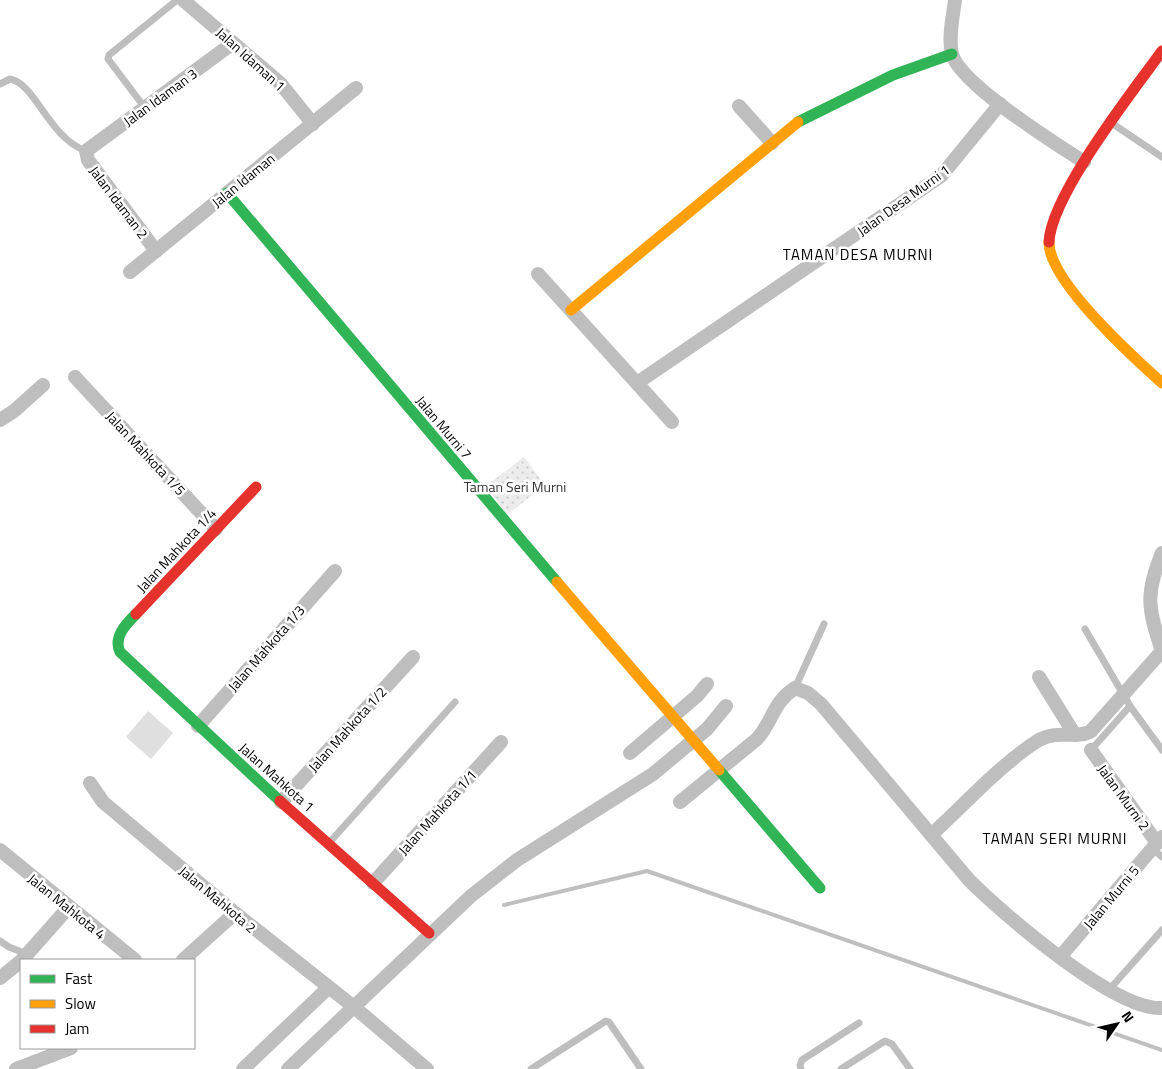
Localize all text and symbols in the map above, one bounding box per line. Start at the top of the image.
street label: Jalan Idaman 1 [212,22,290,96]
street label: Jalan Idaman 3 [119,63,201,131]
street label: Jalan Idaman [207,148,279,212]
street label: Jalan Desa Murni 1 [852,159,954,241]
street label: Jalan Idaman 2 [84,161,154,243]
district label: TAMAN DESA MURNI [783,243,933,266]
street label: Jalan Murni 7 [411,391,477,463]
street label: Jalan Mahkota 1/5 [101,406,191,500]
park label: Taman Seri Murni [464,476,566,497]
street label: Jalan Mahkota 1/4 [131,503,221,597]
street label: Jalan Mahkota 1/3 [222,600,310,696]
street label: Jalan Mahkota 1/2 [303,682,391,776]
street label: Jalan Mahkota 1 [235,737,319,817]
street label: Jalan Murni 2 [1093,759,1155,835]
street label: Jalan Mahkota 1/1 [393,765,481,859]
district label: TAMAN SERI MURNI [982,827,1128,850]
street label: Jalan Mahkota 2 [175,860,261,938]
street label: Jalan Murni 5 [1078,860,1144,933]
street label: Jalan Mahkota 4 [24,868,111,944]
legend [20,959,195,1049]
text: Fast [65,967,93,990]
text: Slow [65,992,96,1015]
north arrow [1092,999,1142,1049]
text: N [1117,1007,1140,1026]
text: Jam [65,1017,89,1040]

